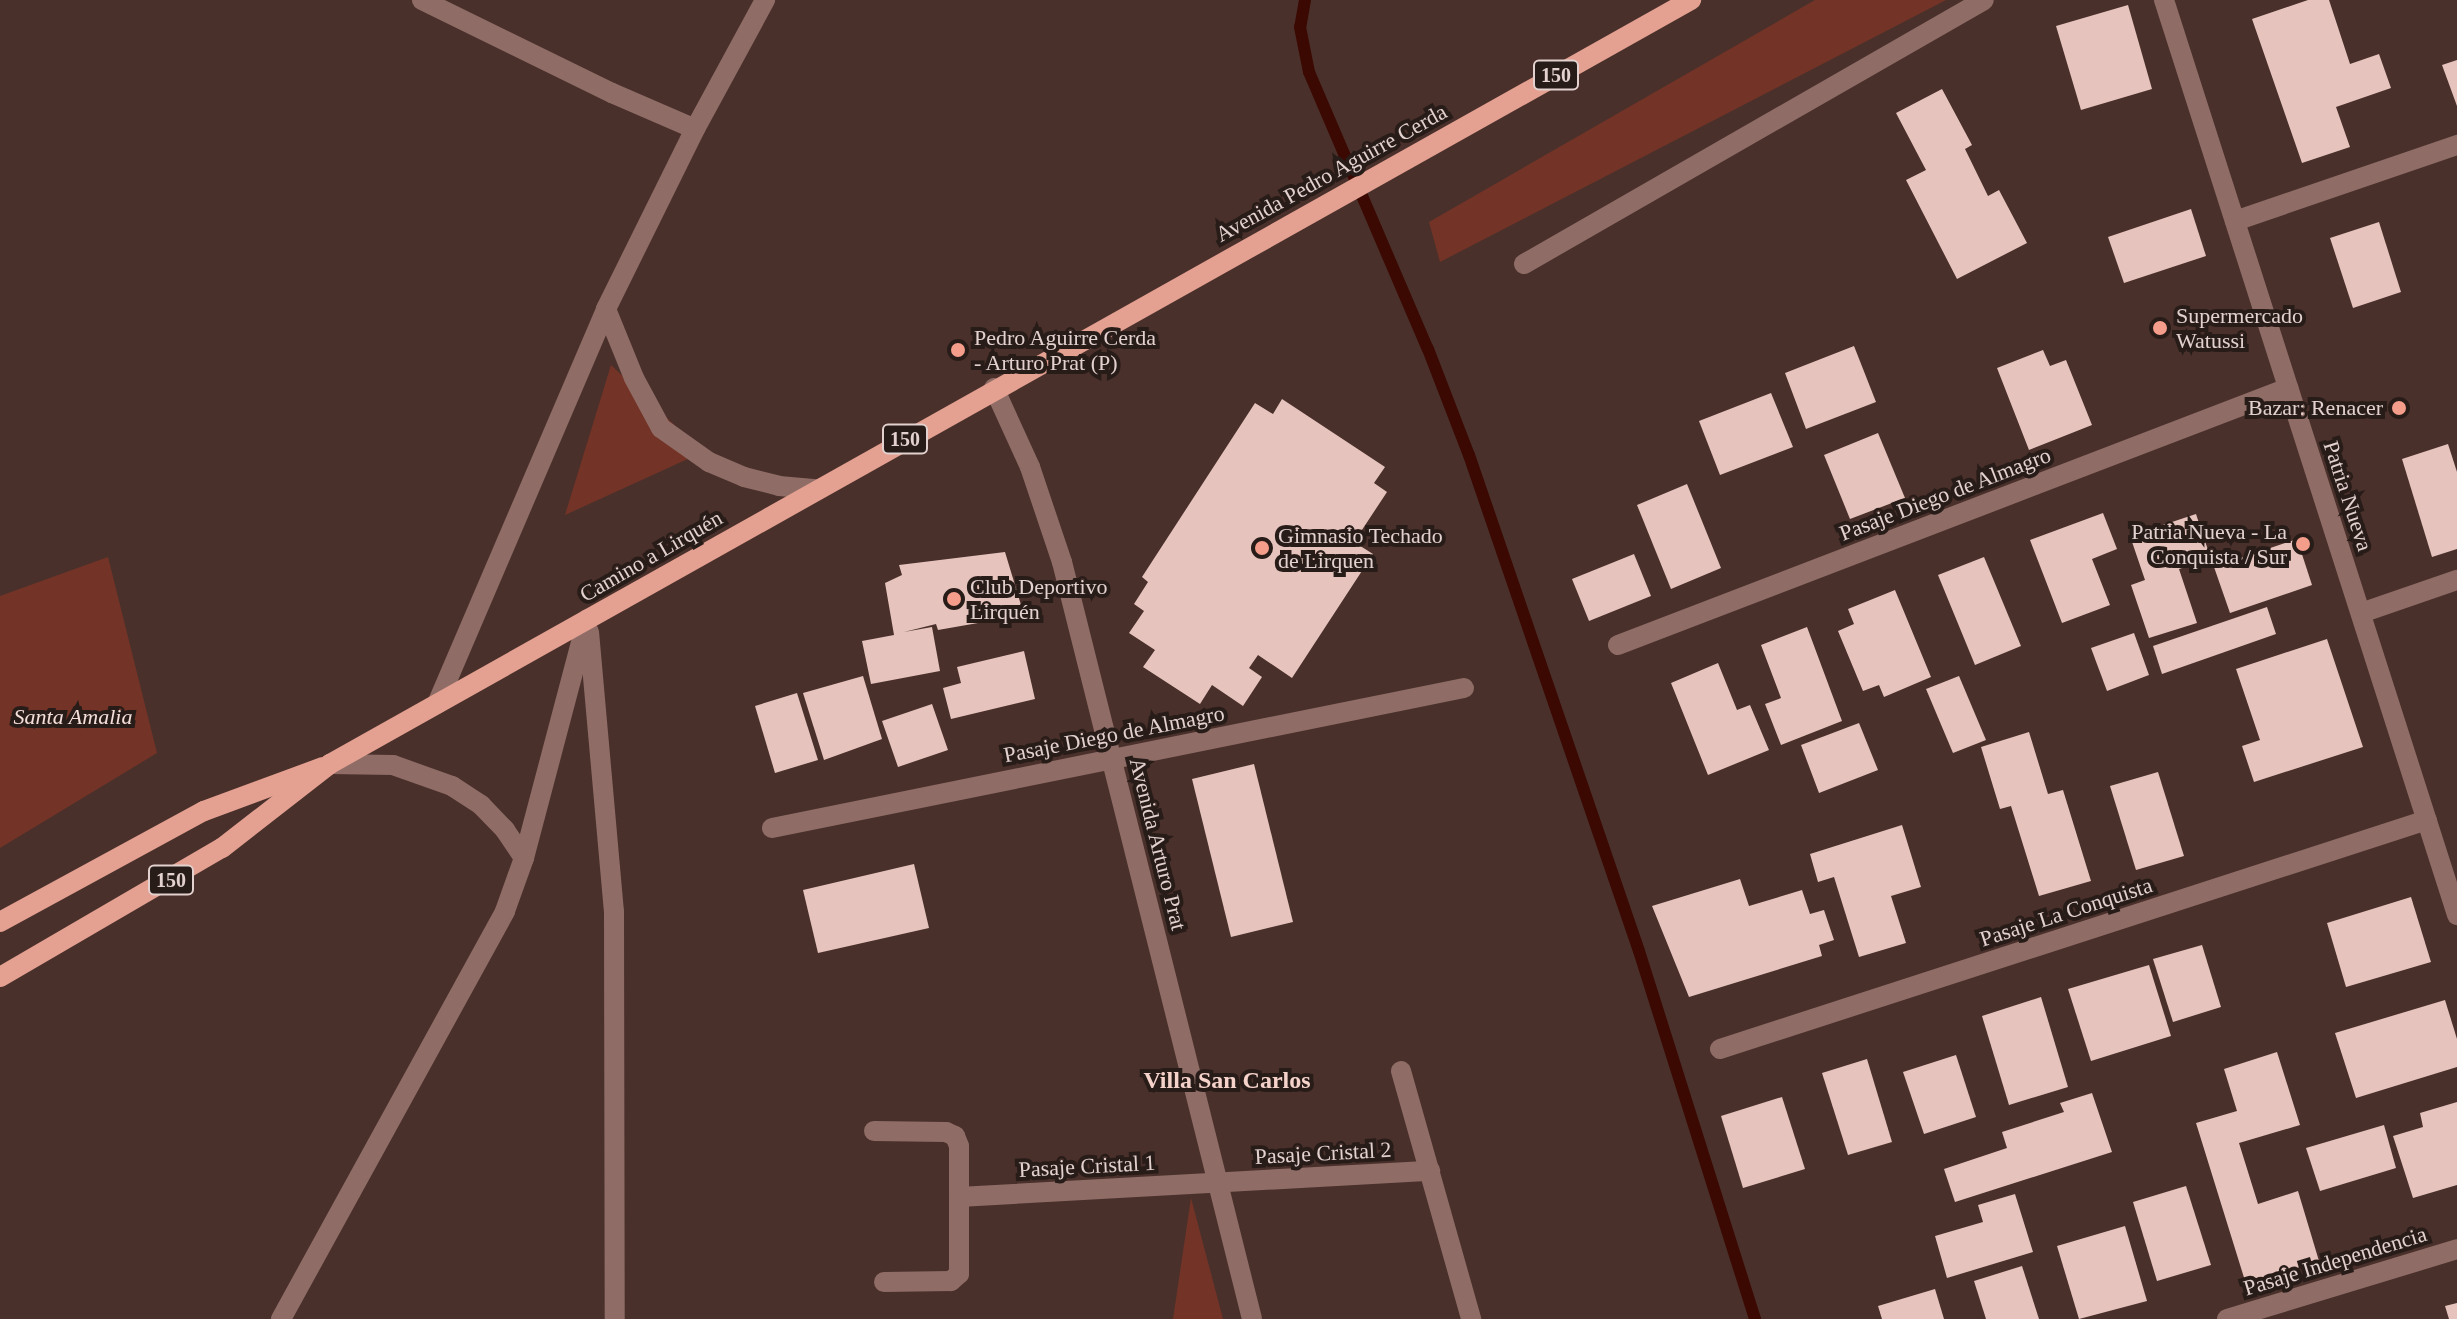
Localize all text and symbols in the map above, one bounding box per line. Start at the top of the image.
road number: 150 [1532,59,1580,91]
street label: Avenida Pedro Aguirre Cerda [1210,98,1452,248]
place label: Supermercado Watussi [2176,302,2303,354]
marker: Supermercado Watussi [2151,319,2169,337]
place label: Pedro Aguirre Cerda - Arturo Prat (P) [974,324,1157,376]
marker: Pedro Aguirre Cerda - Arturo Prat (P) [949,341,967,359]
place label: Bazar: Renacer [2248,395,2383,421]
marker: Bazar: Renacer [2390,399,2408,417]
road number: 150 [881,423,929,455]
street label: Patria Nueva [2318,438,2378,554]
street label: Pasaje Diego de Almagro [1835,441,2055,547]
street label: Camino a Lirquén [575,505,727,607]
place label: Patria Nueva - La Conquista / Sur [2131,518,2287,570]
place label: Gimnasio Techado de Lirquen [1278,522,1443,574]
marker: Patria Nueva - La Conquista / Sur [2294,535,2312,553]
marker: Gimnasio Techado de Lirquen [1253,539,1271,557]
place label: Club Deportivo Lirquén [970,573,1107,624]
marker: Club Deportivo Lirquén [945,590,963,608]
street label: Pasaje Diego de Almagro [1001,700,1227,768]
park label: Santa Amalia [13,704,133,730]
street label: Avenida Arturo Prat [1124,754,1192,934]
road number: 150 [147,864,195,896]
street label: Pasaje La Conquista [1977,872,2155,952]
district label: Villa San Carlos [1143,1067,1311,1095]
street label: Pasaje Cristal 2 [1254,1136,1392,1170]
street label: Pasaje Cristal 1 [1018,1149,1156,1183]
street label: Pasaje Independencia [2240,1221,2430,1301]

